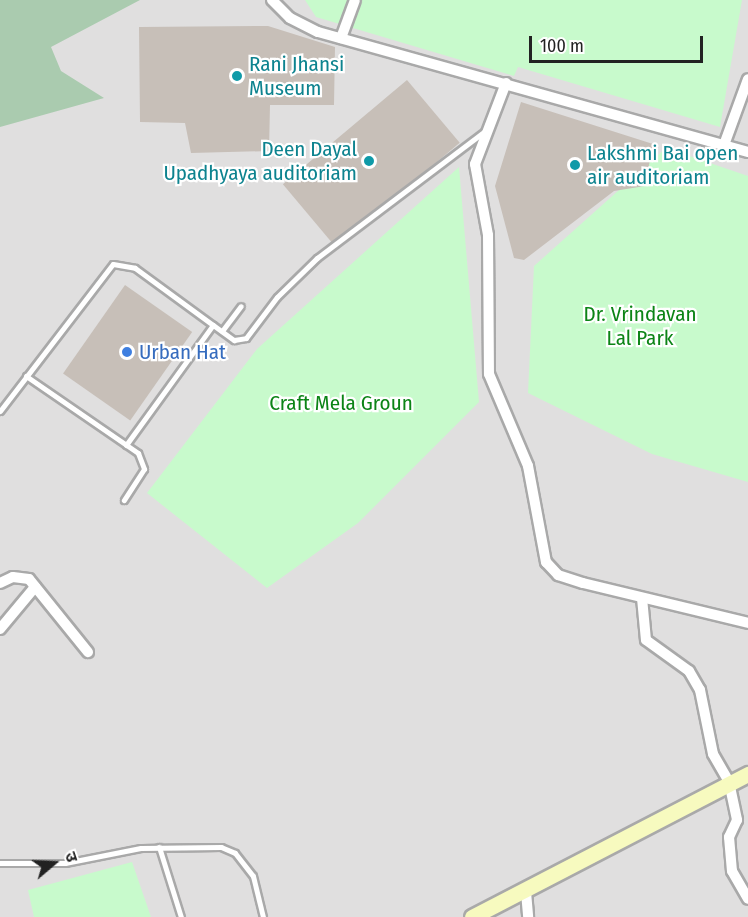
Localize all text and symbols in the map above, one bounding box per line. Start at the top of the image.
scale bar [532,24,706,62]
text: 100 m [540,35,584,57]
place label: Rani Jhansi Museum [249,51,344,101]
marker: Rani Jhansi Museum [230,69,244,83]
place label: Deen Dayal Upadhyaya auditoriam [163,136,357,186]
place label: Lakshmi Bai open air auditoriam [587,140,738,190]
marker: Deen Dayal Upadhyaya auditoriam [362,154,376,168]
marker: Lakshmi Bai open air auditoriam [568,158,582,172]
park label: Dr. Vrindavan Lal Park [583,301,697,351]
place label: Urban Hat [139,339,226,365]
marker: Urban Hat [120,345,134,359]
park label: Craft Mela Groun [269,390,413,416]
north arrow [24,833,84,893]
text: उ [61,849,82,865]

